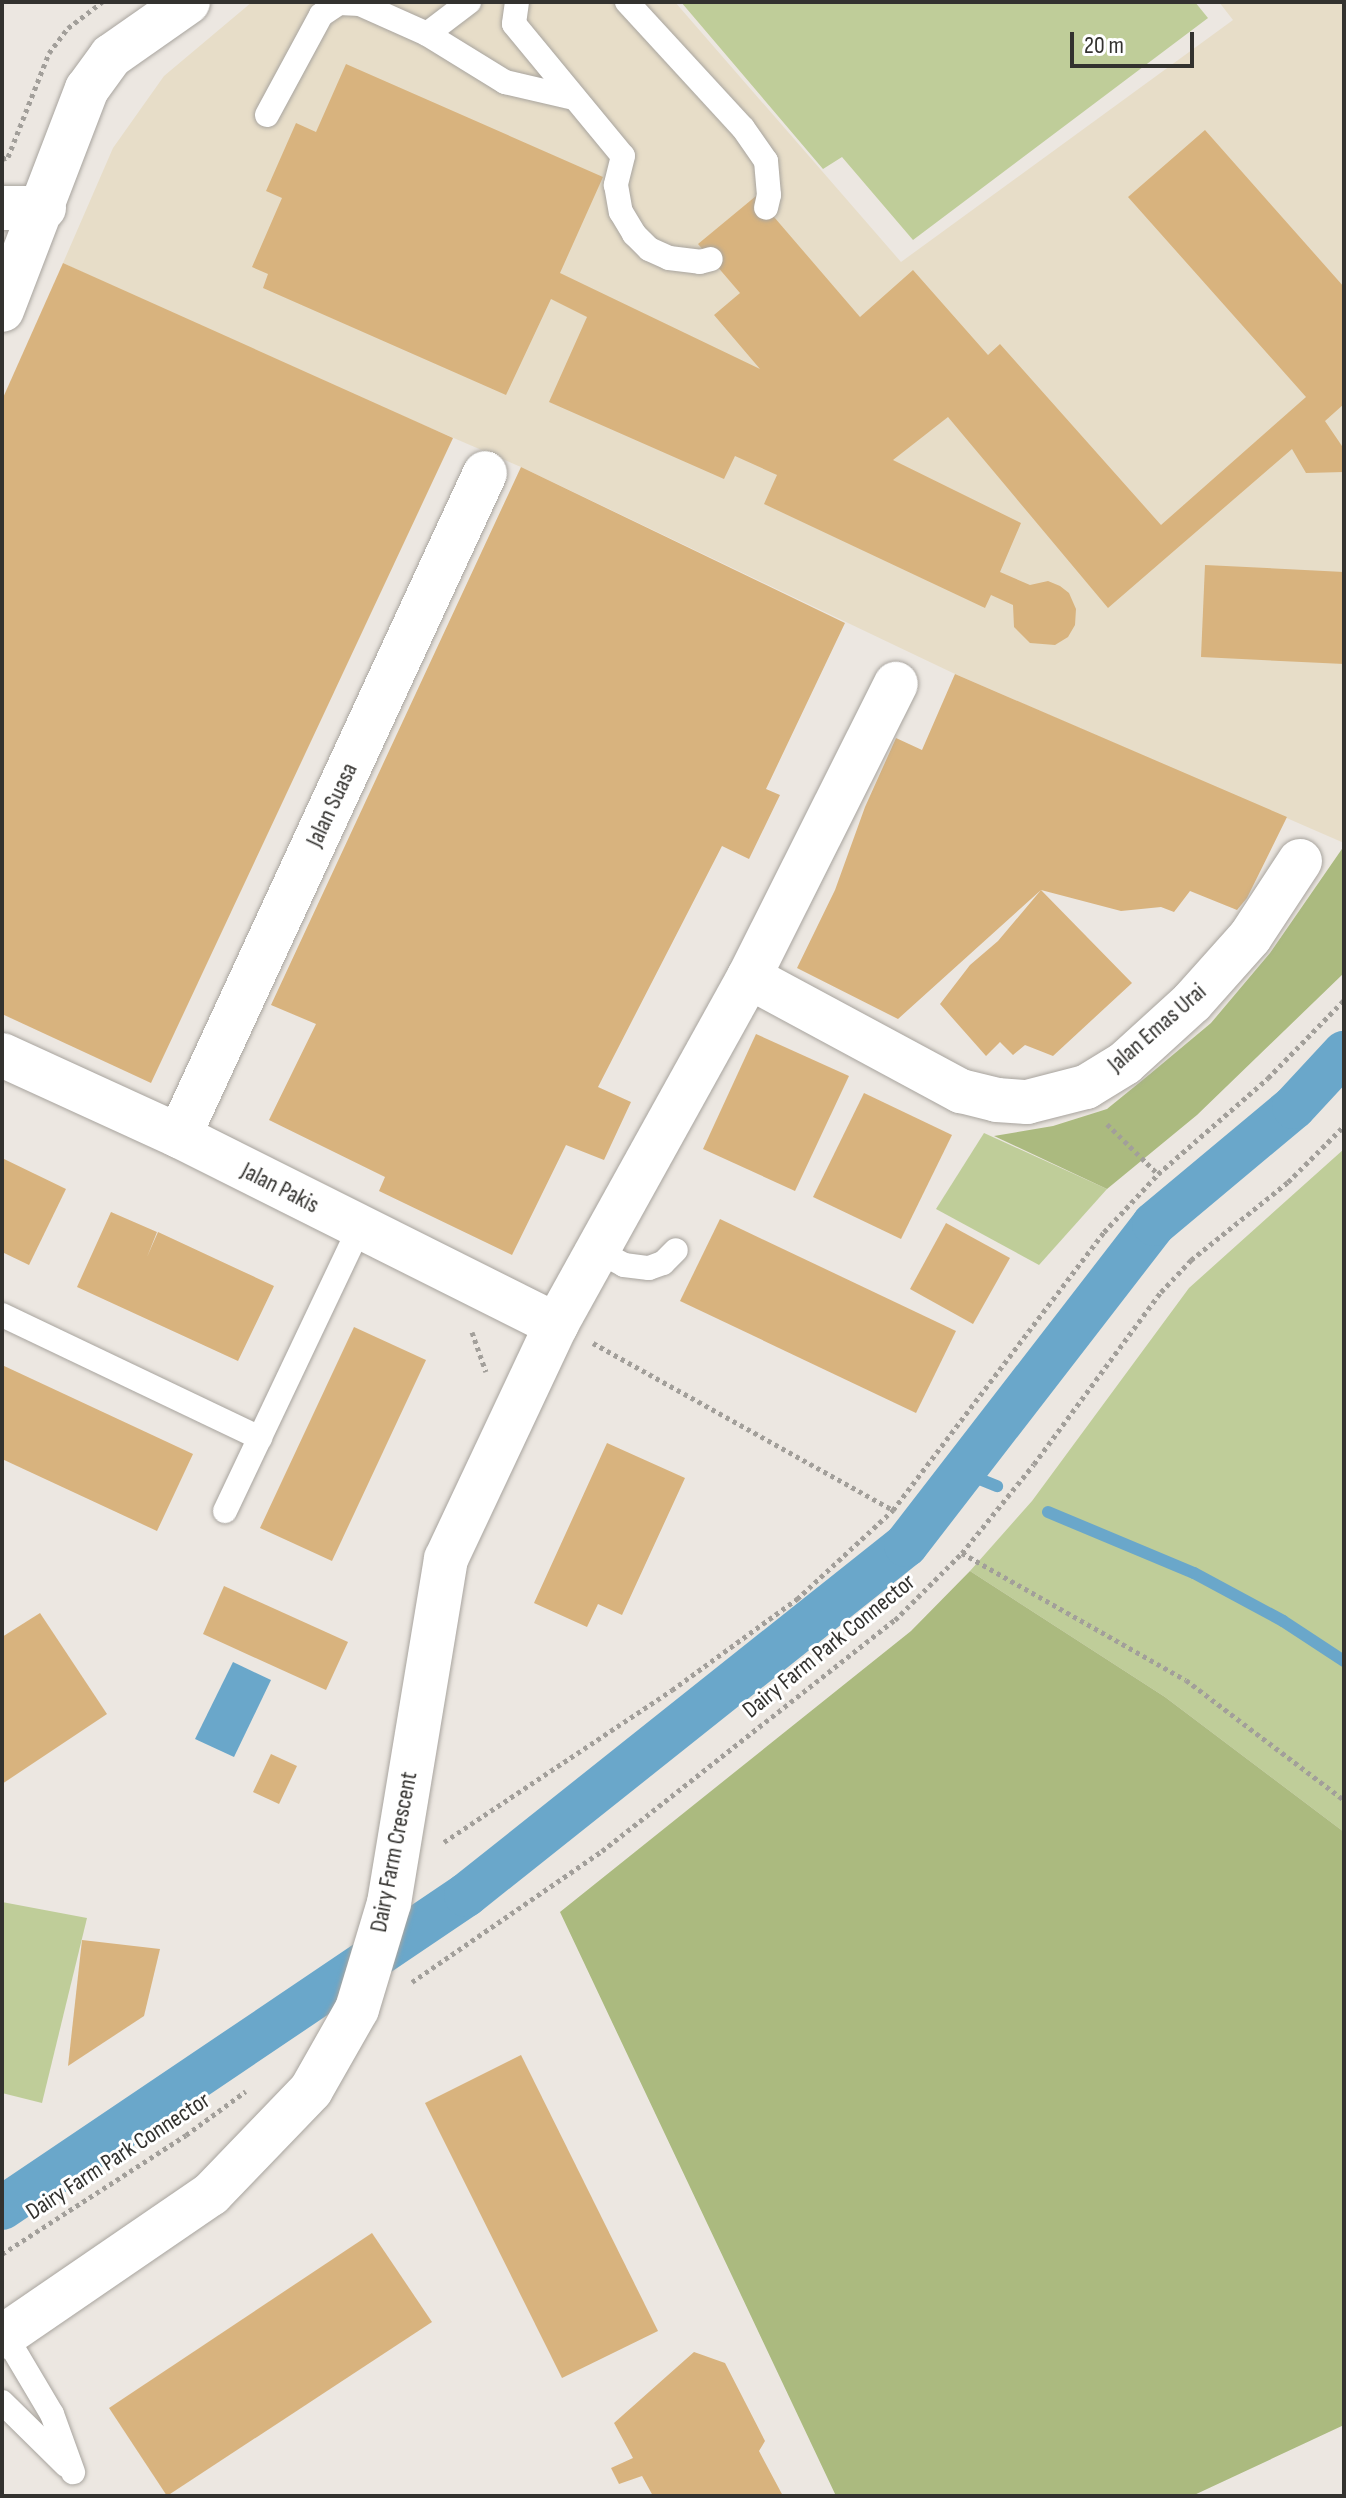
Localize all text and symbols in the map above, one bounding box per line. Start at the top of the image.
scale bar [1074,16,1198,66]
text: 20 m [1084,31,1124,60]
street label: Jalan Suasa [300,758,364,852]
street label: Jalan Emas Urai [1102,977,1212,1079]
street label: Jalan Pakis [236,1156,324,1220]
street label: Dairy Farm Park Connector [737,1568,921,1724]
street label: Dairy Farm Crescent [364,1769,424,1935]
street label: Dairy Farm Park Connector [21,2086,215,2226]

